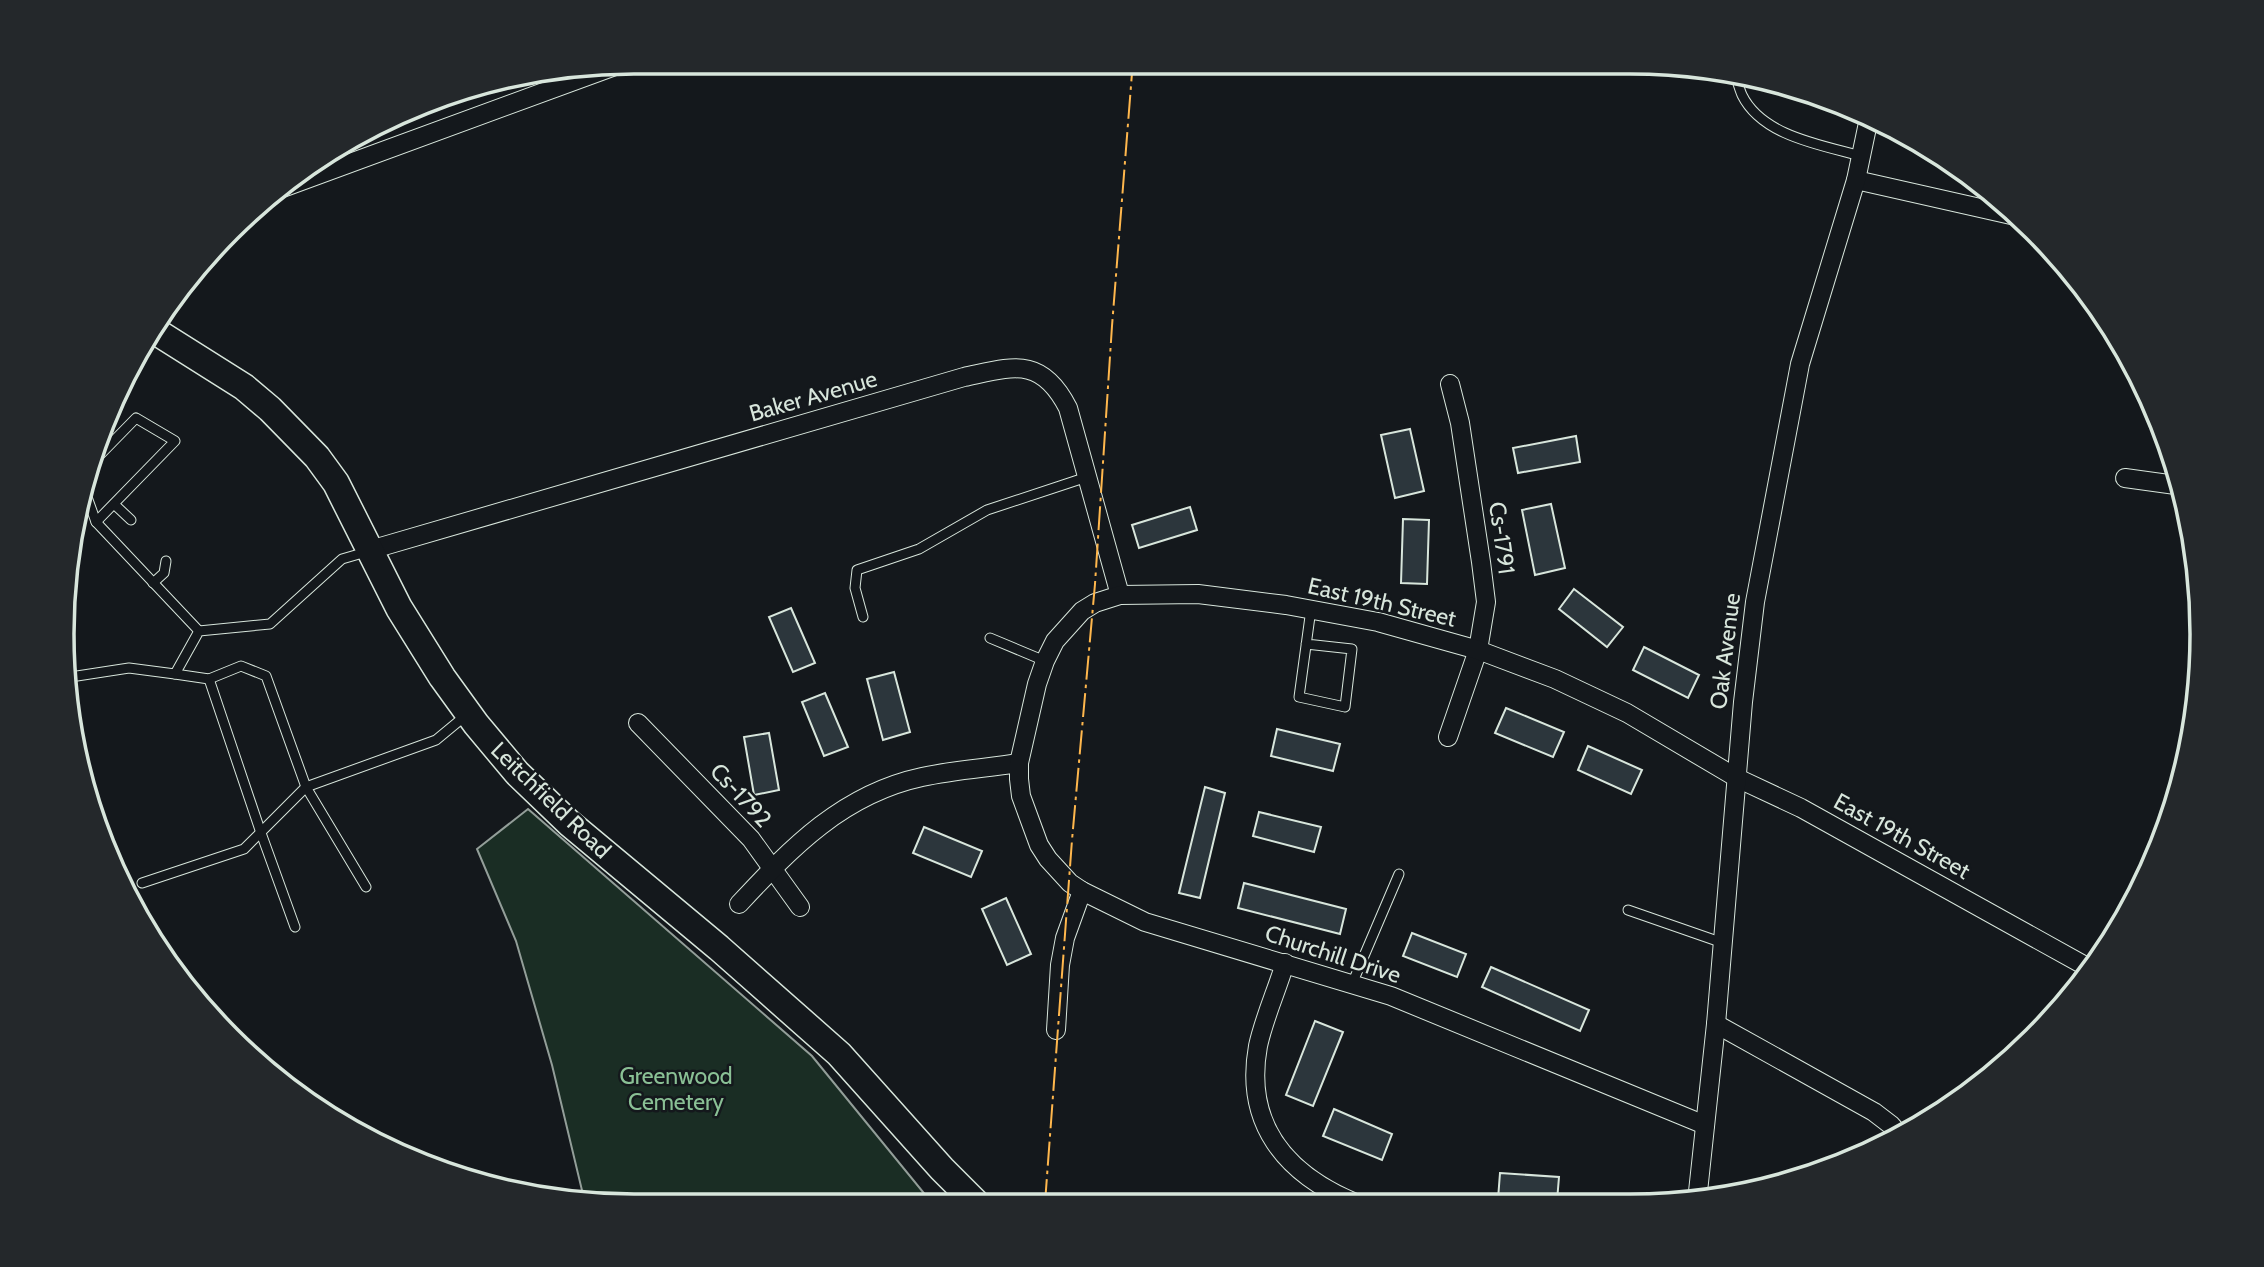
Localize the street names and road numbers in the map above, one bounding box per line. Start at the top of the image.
street label: Baker Avenue [746,364,880,428]
street label: Cs-1791 [1483,500,1521,576]
street label: East 19th Street [1305,571,1459,633]
street label: Oak Avenue [1704,591,1746,711]
street label: Leitchfield Road [485,736,617,864]
street label: Cs-1792 [704,757,778,833]
street label: East 19th Street [1829,787,1975,885]
street label: Churchill Drive [1262,919,1405,989]

